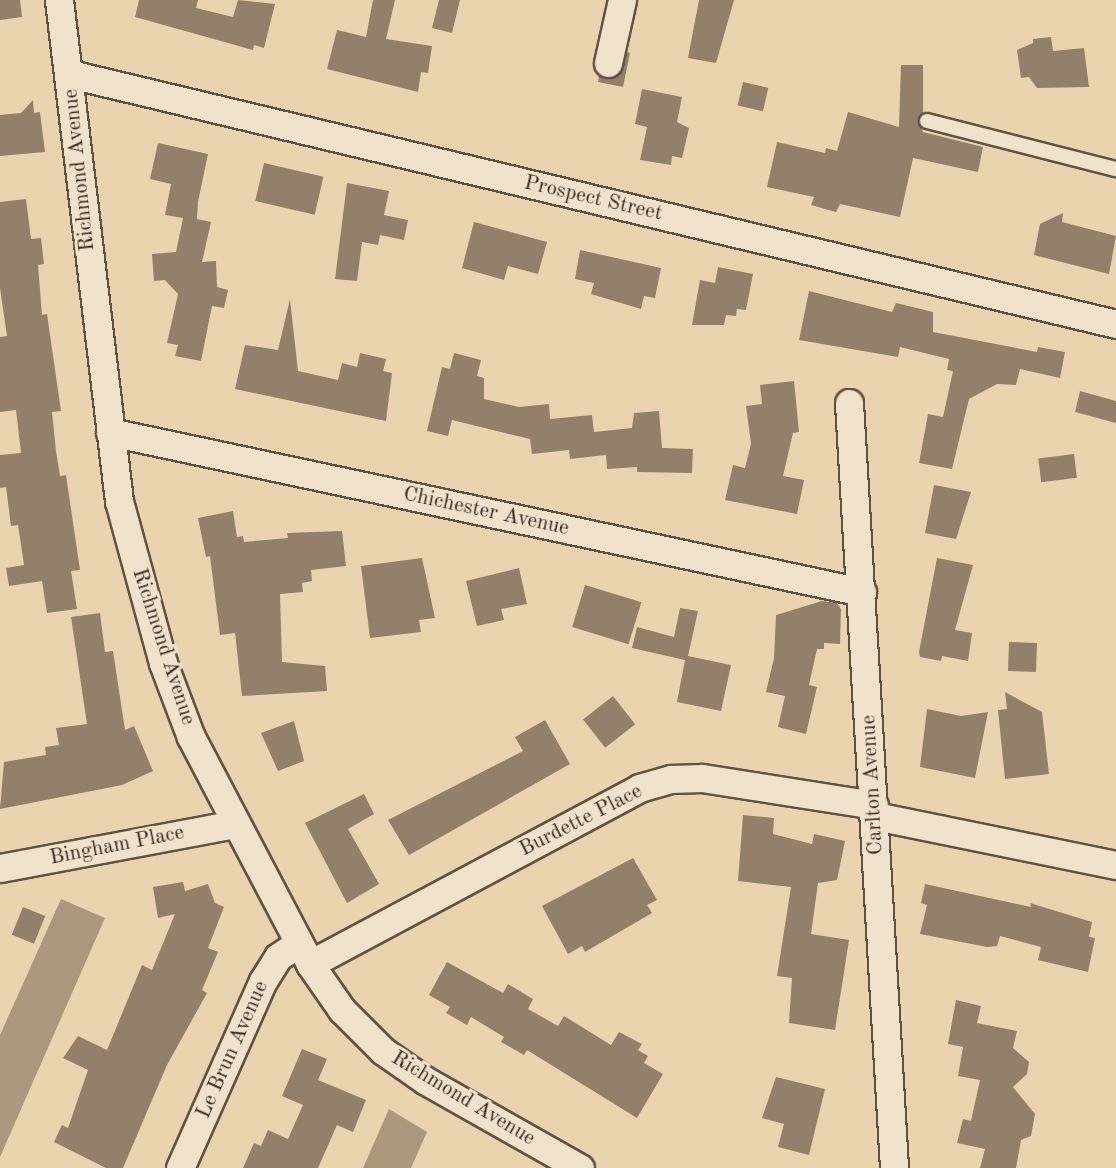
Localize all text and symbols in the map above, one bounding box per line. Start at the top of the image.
street label: Richmond Avenue [59,88,101,252]
street label: Prospect Street [521,171,665,227]
street label: Chichester Avenue [401,482,571,542]
street label: Richmond Avenue [126,565,200,729]
street label: Carlton Avenue [857,714,889,856]
street label: Burdette Place [515,779,647,863]
street label: Bingham Place [48,821,186,871]
street label: Le Brun Avenue [191,977,275,1123]
street label: Richmond Avenue [387,1046,539,1152]

